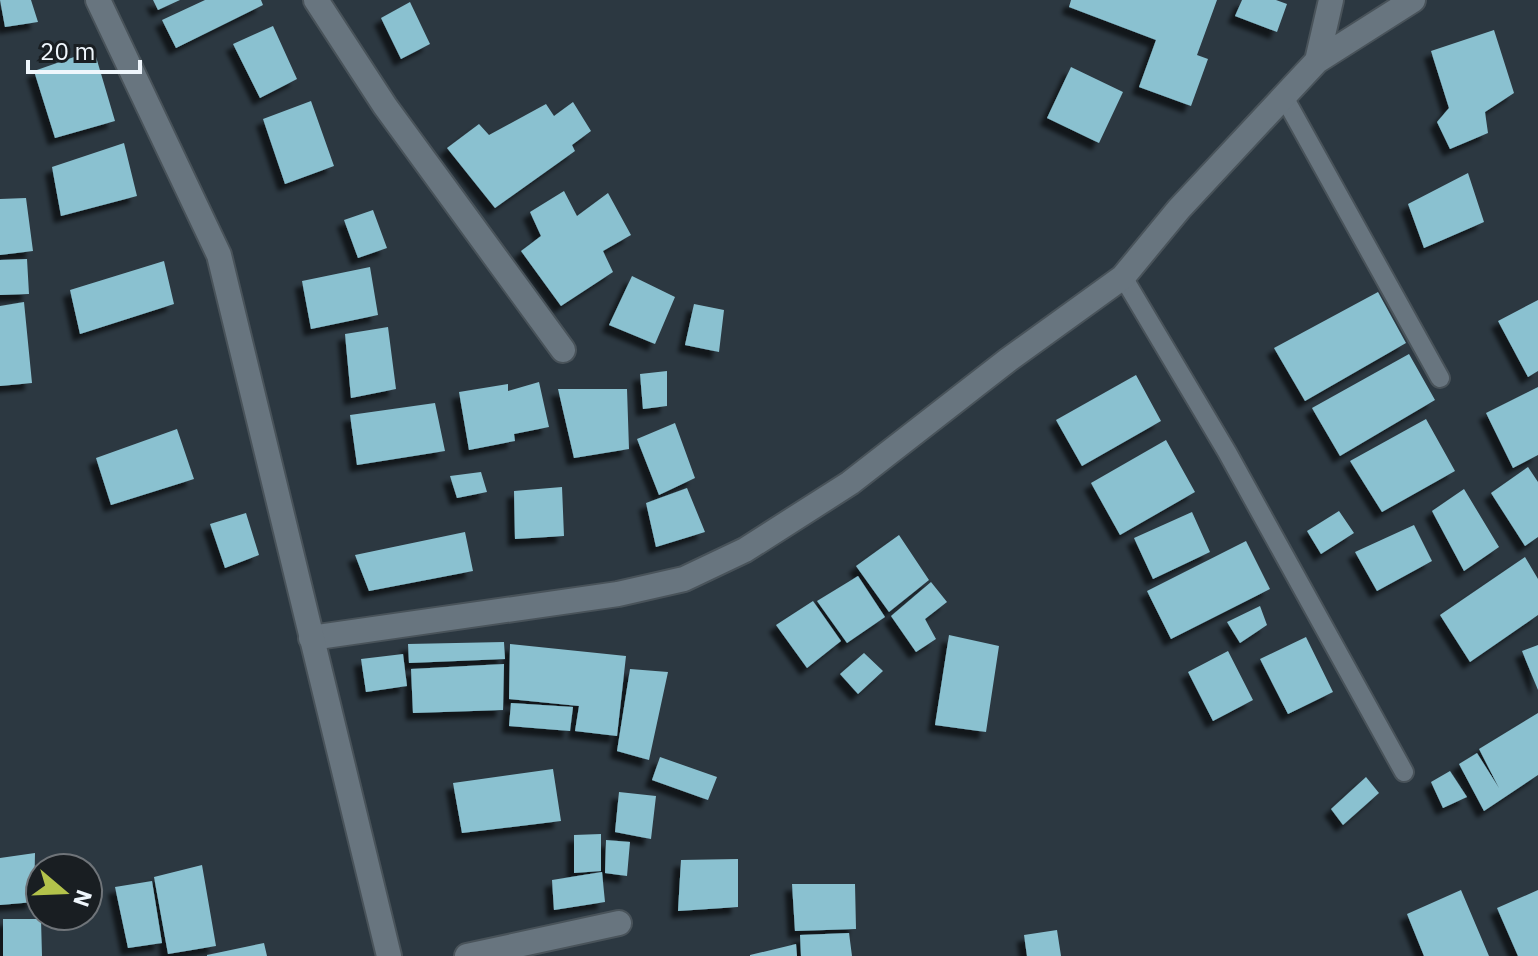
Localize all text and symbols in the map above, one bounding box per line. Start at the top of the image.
scale bar [28,24,140,74]
text: 20 m [40,35,95,67]
north arrow [24,852,104,932]
text: N [67,886,100,911]

